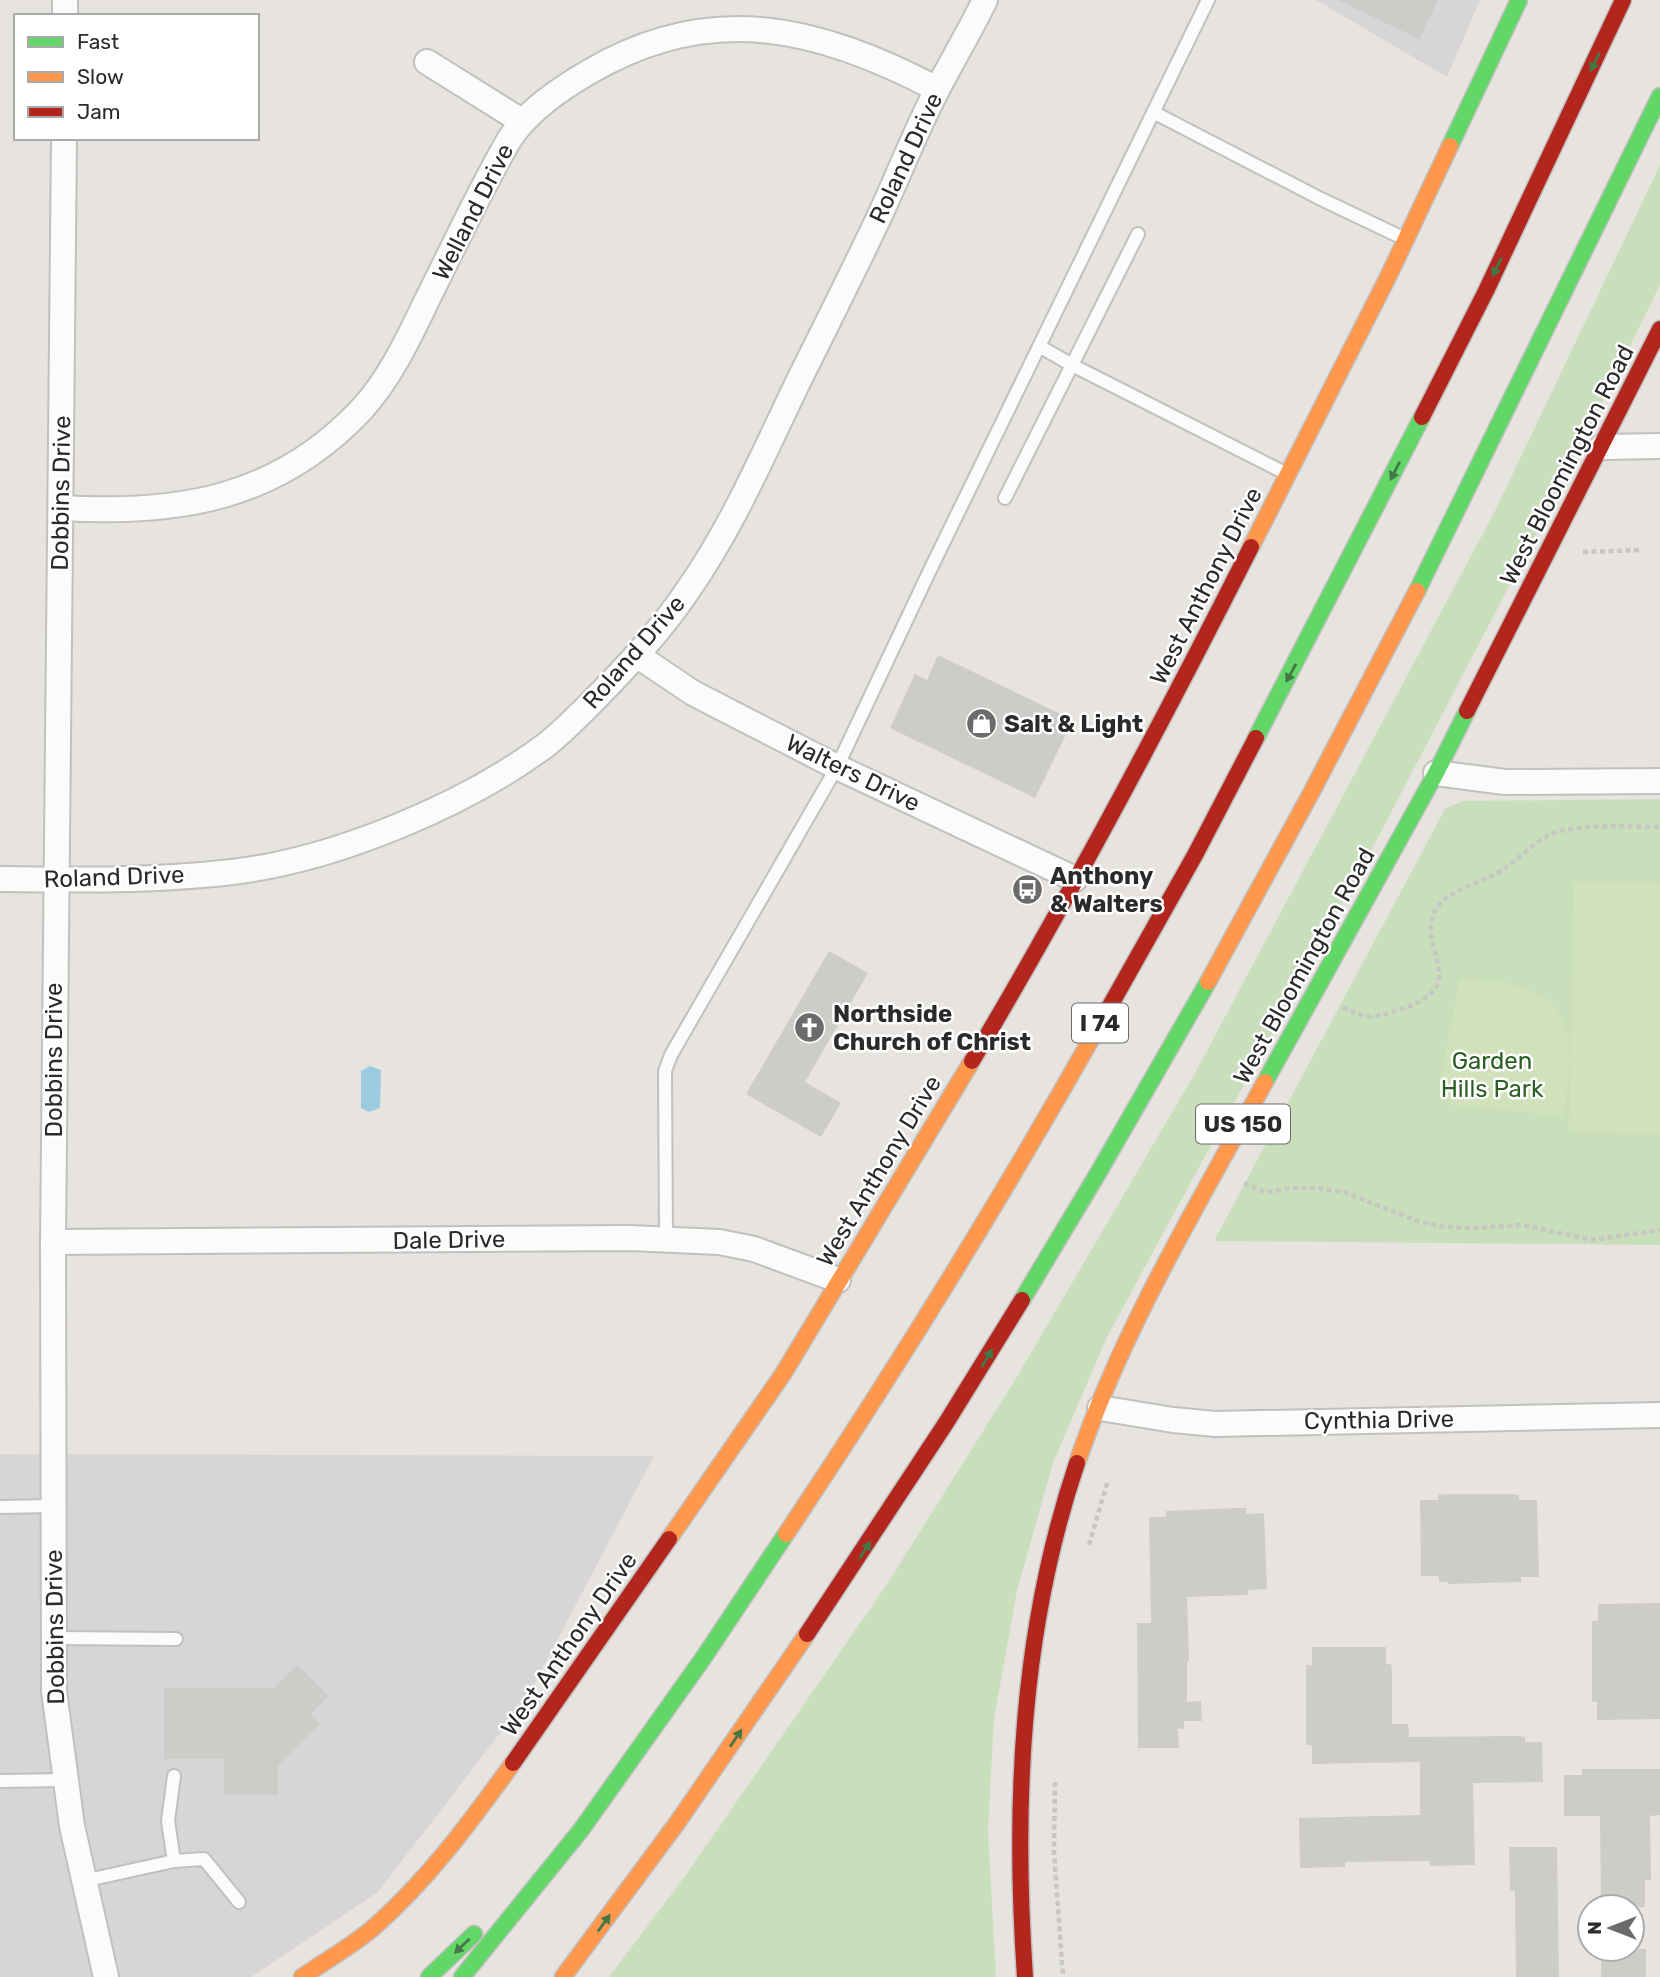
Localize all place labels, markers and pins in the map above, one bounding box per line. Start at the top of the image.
shop icon: Salt & Light [964,707,998,741]
place label: Salt & Light [1004,710,1143,738]
place label: Anthony & Walters [1050,862,1163,918]
bus stop icon: Anthony & Walters [1010,873,1044,907]
place label: Northside Church of Christ [833,1000,1031,1056]
church icon: Northside Church of Christ [793,1011,827,1045]

